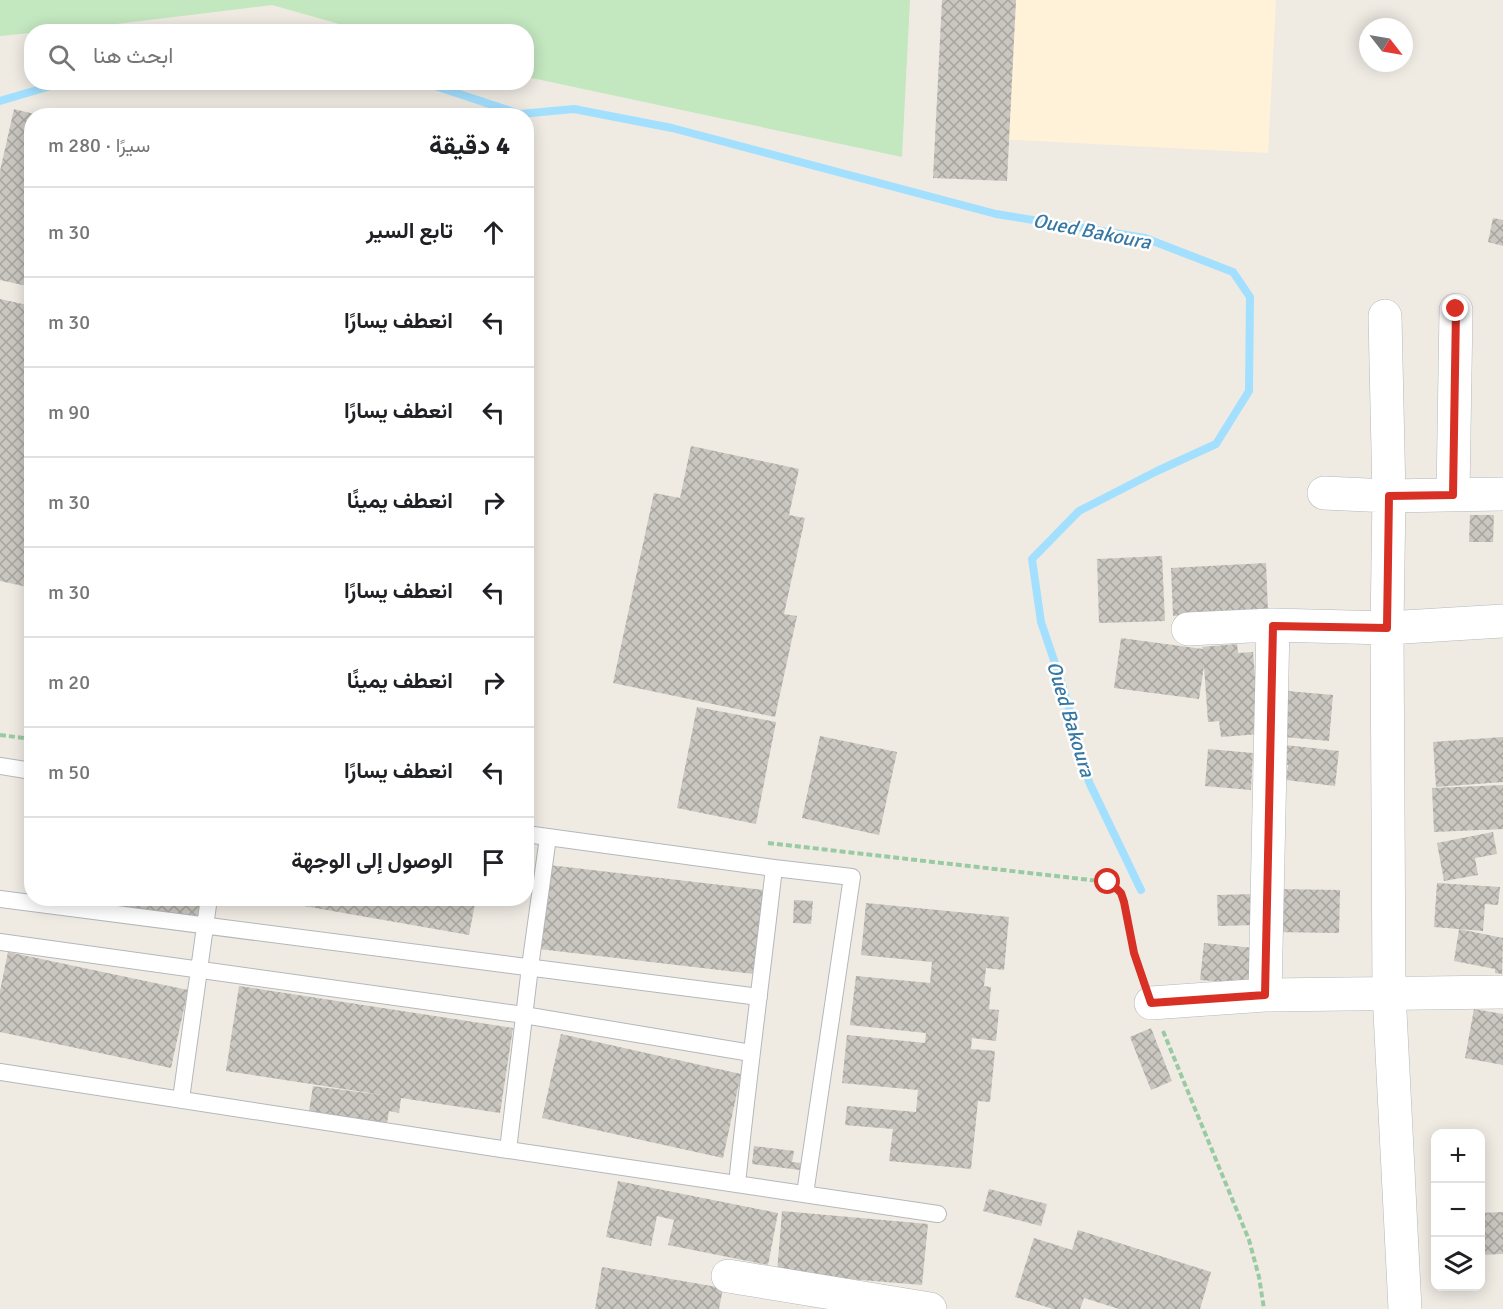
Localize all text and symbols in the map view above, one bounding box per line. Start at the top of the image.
north arrow [1359,18,1413,72]
search box [24,24,534,90]
icon: search [45,41,78,74]
text: ابحث هنا [93,42,173,69]
text: 4 دقيقة [429,130,510,162]
text: سيرًا · 280 m [48,133,150,158]
water label: Oued Bakoura [1031,208,1154,255]
icon: ahead [477,216,510,249]
text: تابع السير [366,217,453,244]
text: 30 m [48,220,90,245]
route end [1442,295,1468,321]
icon: left [477,306,510,339]
text: انعطف يسارًا [344,307,453,334]
text: 30 m [48,310,90,335]
icon: left [477,396,510,429]
text: انعطف يسارًا [344,397,453,424]
text: 90 m [48,400,90,425]
icon: right [477,486,510,519]
text: انعطف يمينًا [347,487,453,514]
text: 30 m [48,490,90,515]
icon: left [477,576,510,609]
text: انعطف يسارًا [344,577,453,604]
text: 30 m [48,580,90,605]
water label: Oued Bakoura [1041,658,1100,781]
icon: right [477,666,510,699]
text: انعطف يمينًا [347,667,453,694]
text: 20 m [48,670,90,695]
icon: left [477,756,510,789]
text: انعطف يسارًا [344,757,453,784]
text: 50 m [48,760,90,785]
icon: arrive [477,846,510,879]
text: الوصول إلى الوجهة [291,847,453,874]
route start [1094,868,1120,894]
map controls [1431,1129,1485,1291]
button: + [1431,1129,1485,1183]
button: − [1431,1183,1485,1237]
button: layers [1431,1237,1485,1291]

